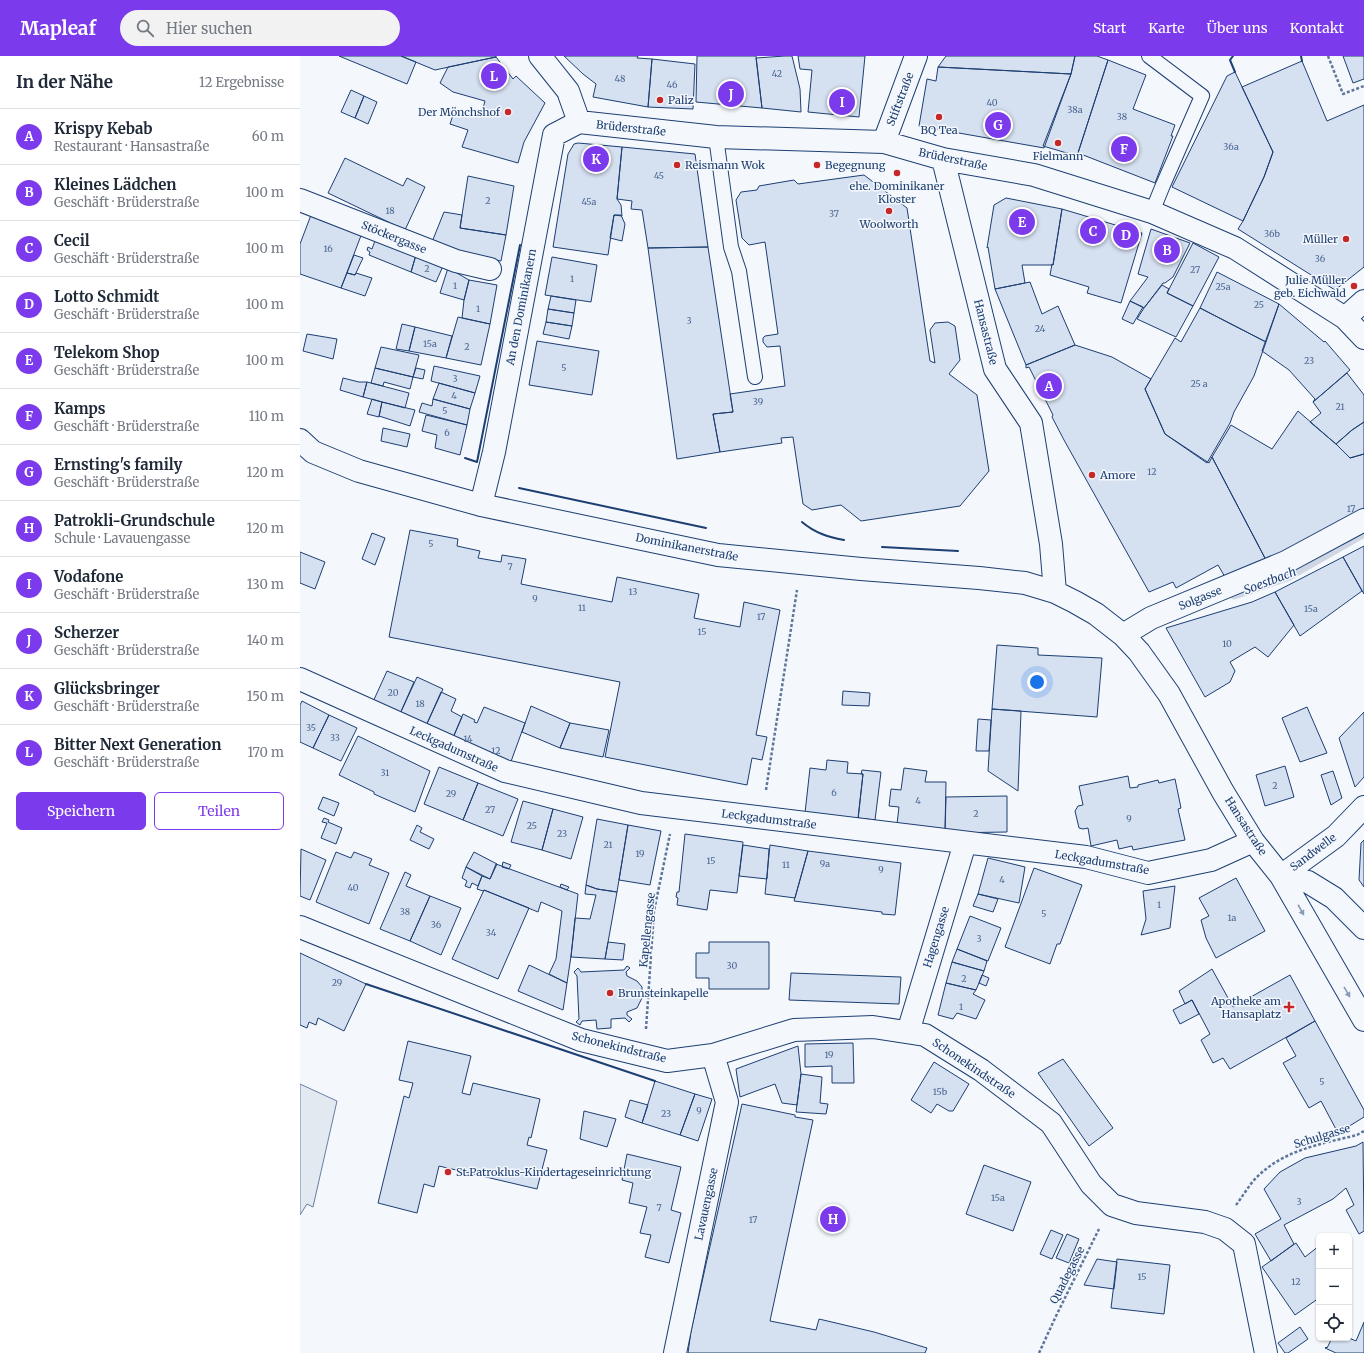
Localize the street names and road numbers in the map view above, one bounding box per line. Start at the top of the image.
street label: Stiftstraße [883,70,917,128]
street label: Brüderstraße [595,117,667,139]
street label: Brüderstraße [917,145,989,173]
street label: Stöckergasse [359,218,429,257]
street label: An den Dominikanern [503,247,539,367]
street label: Hansastraße [971,298,1001,366]
street label: Dominikanerstraße [634,530,740,564]
street label: Solgasse [1176,583,1224,613]
street label: Leckgadumstraße [407,723,501,775]
street label: Hansastraße [1222,794,1270,858]
street label: Leckgadumstraße [721,806,818,832]
street label: Sandwelle [1287,830,1339,874]
street label: Leckgadumstraße [1054,847,1151,877]
street label: Kapellengasse [636,892,658,968]
street label: Hagengasse [920,904,952,969]
street label: Schonekindstraße [570,1028,668,1066]
street label: Schonekindstraße [930,1035,1018,1101]
street label: Schulgasse [1292,1121,1352,1151]
street label: Lavauengasse [691,1166,721,1242]
street label: Quadegasse [1047,1244,1088,1306]

